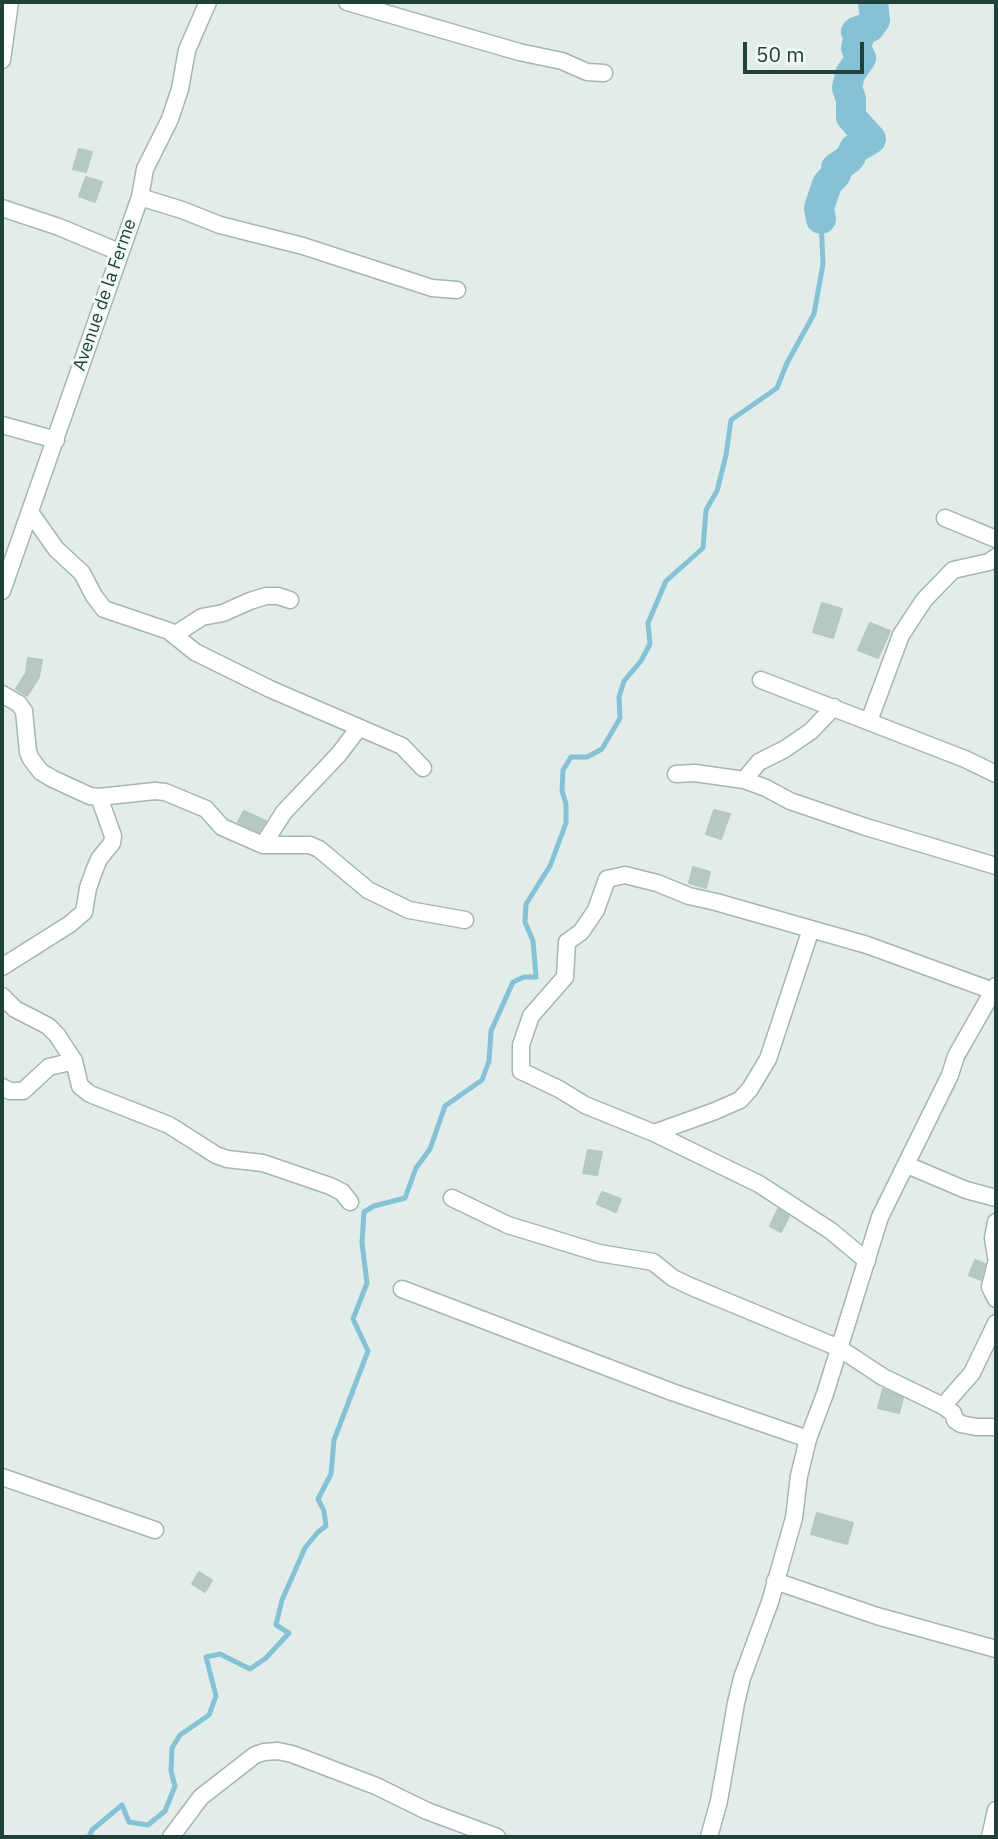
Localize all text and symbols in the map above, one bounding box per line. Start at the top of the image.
scale bar [746,28,867,72]
text: 50 m [756,40,805,68]
street label: Avenue de la Ferme [69,216,141,374]

